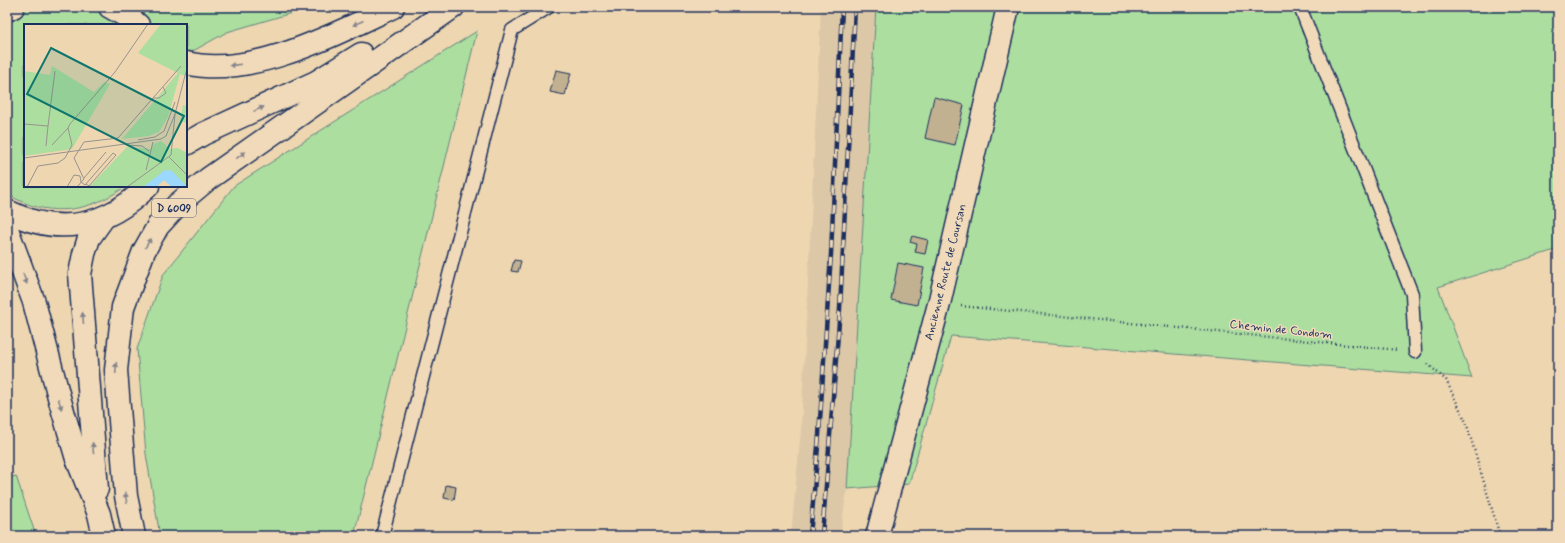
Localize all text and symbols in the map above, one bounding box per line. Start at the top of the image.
one-way arrow [352,20,363,26]
inset map [24,24,187,187]
one-way arrow [229,62,241,68]
one-way arrow [253,106,264,112]
one-way arrow [236,151,247,159]
road number: D 6009 [152,199,196,217]
street label: Ancienne Route de Coursan [921,202,971,342]
one-way arrow [145,237,152,249]
one-way arrow [23,273,29,285]
one-way arrow [79,312,86,324]
street label: Chemin de Condom [1229,317,1333,343]
one-way arrow [113,362,120,374]
one-way arrow [58,398,64,410]
one-way arrow [90,442,97,454]
one-way arrow [123,492,129,504]

